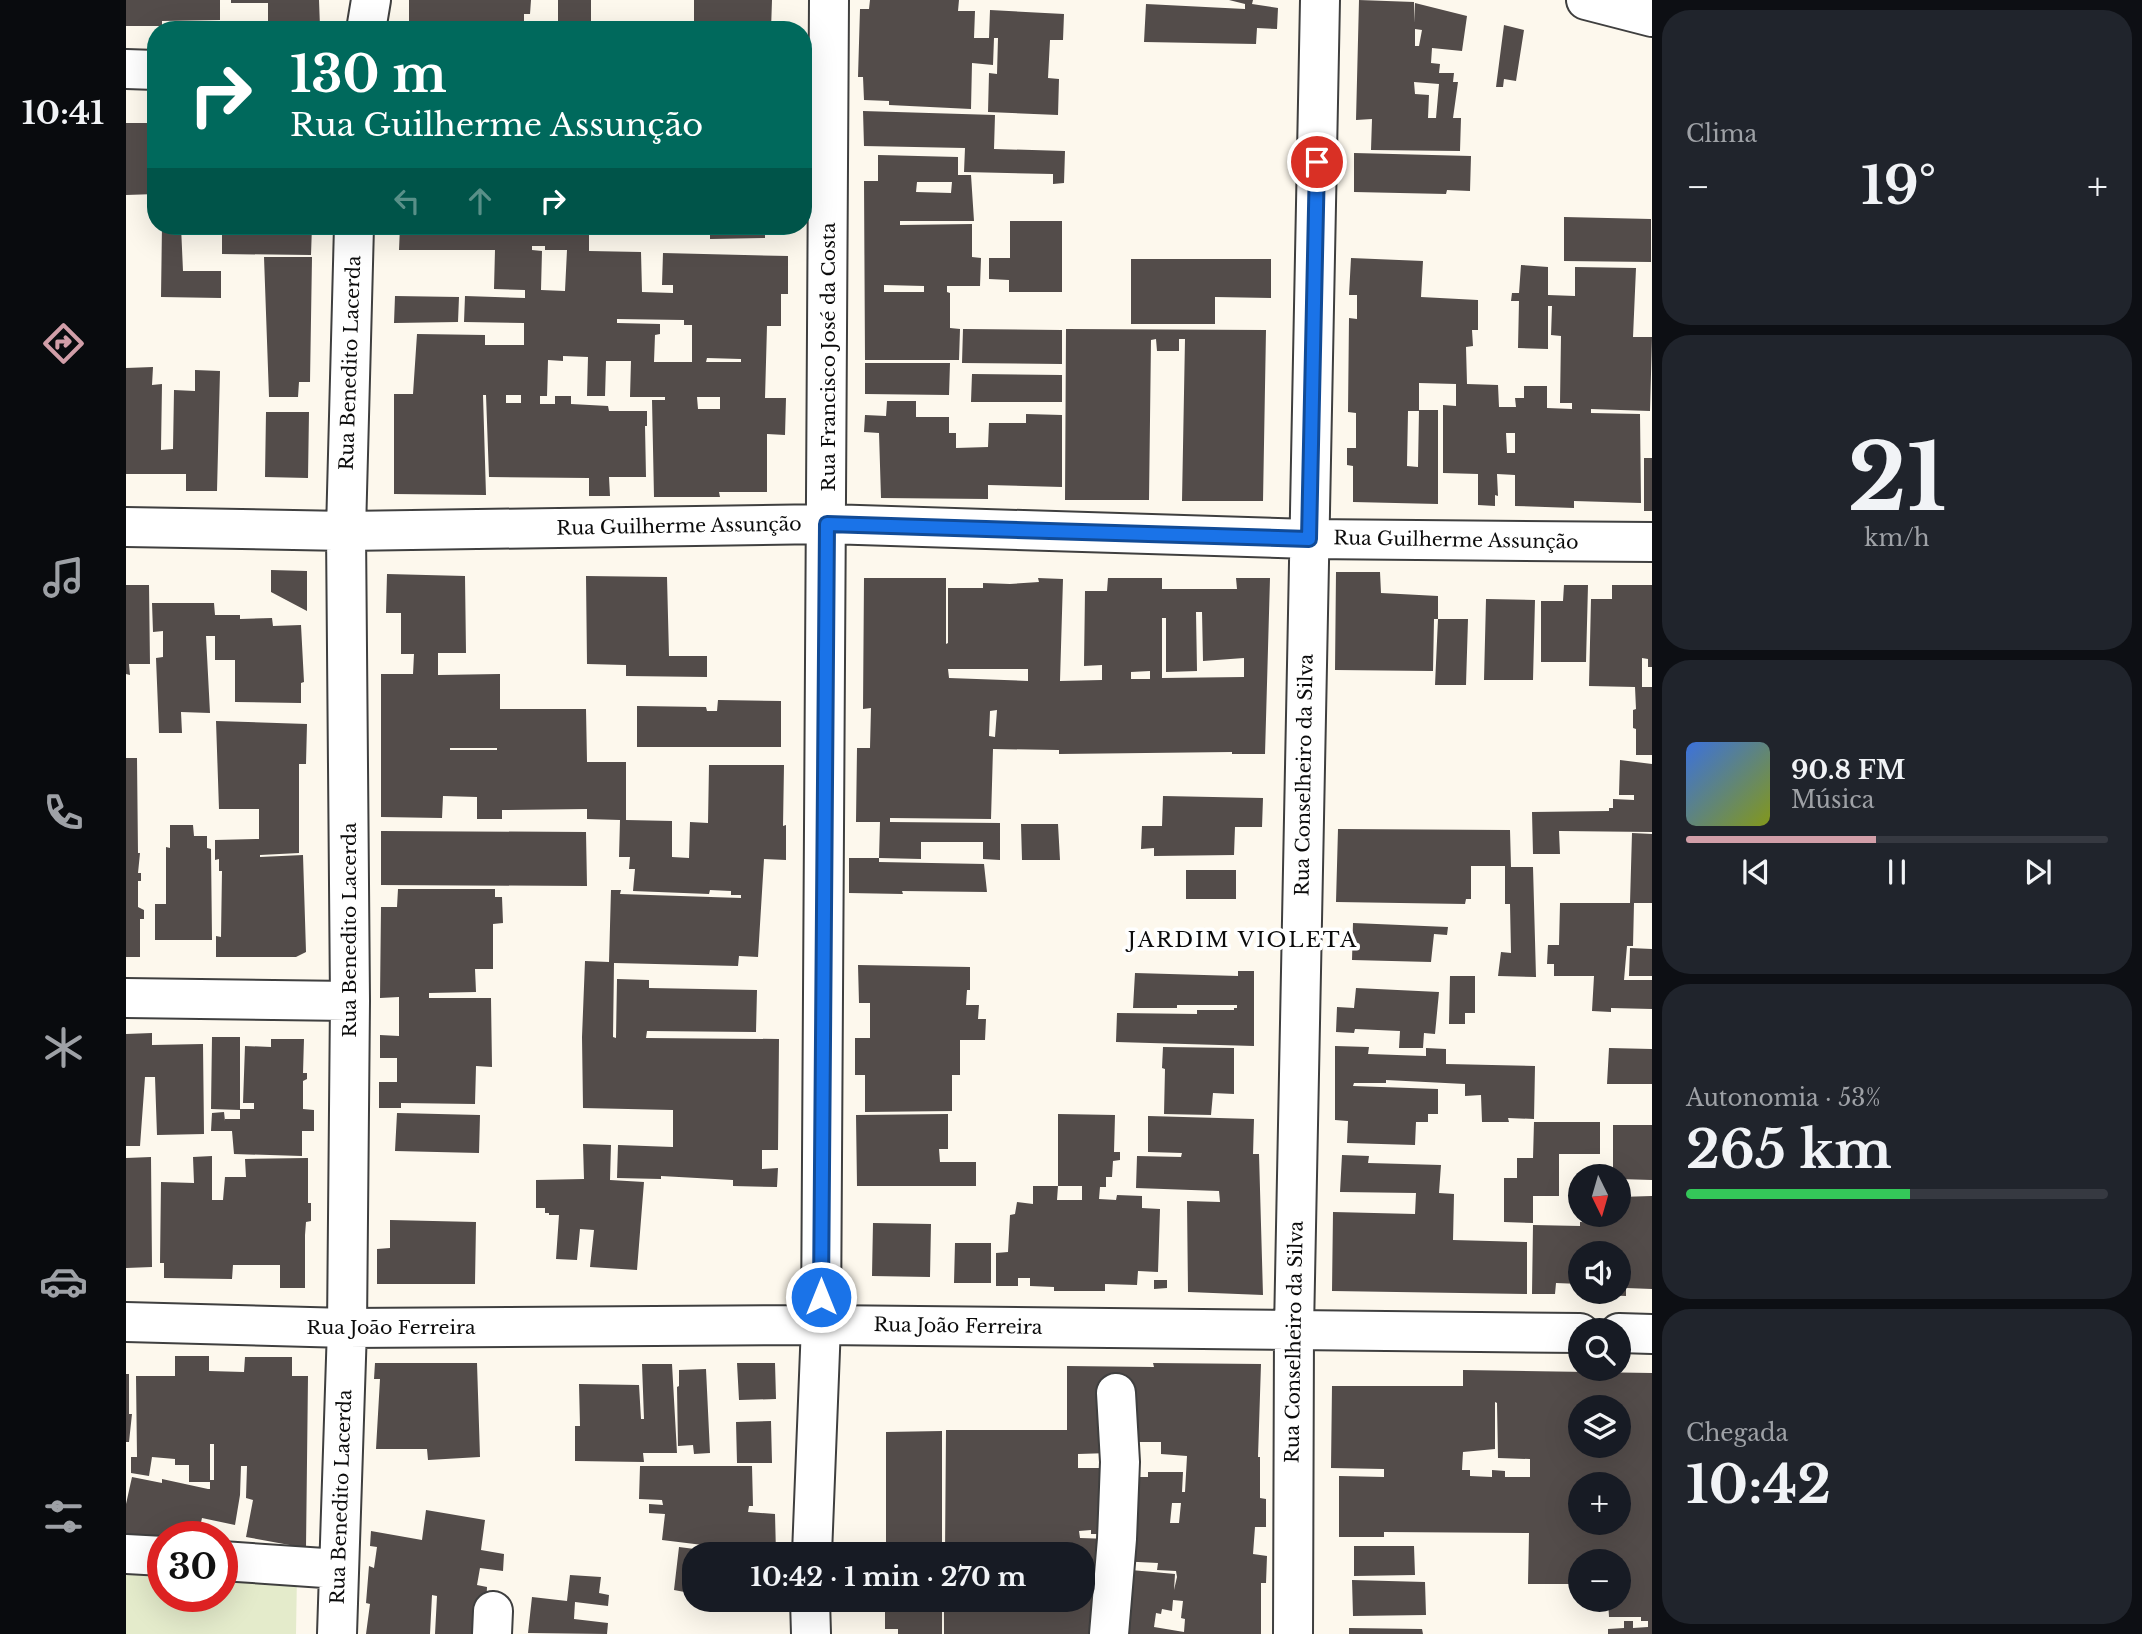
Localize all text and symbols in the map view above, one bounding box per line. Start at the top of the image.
text: 130 m [290,44,447,105]
icon: right [175,49,266,140]
text: 10:41 [22,93,104,133]
text: Rua Guilherme Assunção [290,105,703,145]
text: Clima [1686,120,1757,148]
pin [1287,132,1347,192]
icon: arrive [1298,143,1336,181]
text: 19° [1861,154,1936,218]
text: − [1686,163,1710,210]
text: + [2087,163,2108,210]
icon: left [388,182,426,220]
icon: ahead [461,182,499,220]
icon: right [534,182,572,220]
street label: Rua Francisco José da Costa [817,222,840,492]
street label: Rua Benedito Lacerda [335,255,365,471]
icon: directions [39,319,88,368]
text: 21 [1848,422,1946,535]
street label: Rua Guilherme Assunção [556,512,802,540]
text: km/h [1864,524,1930,552]
street label: Rua Guilherme Assunção [1333,526,1579,554]
icon: music [39,553,88,602]
street label: Rua Conselheiro da Silva [1290,653,1318,896]
text: 90.8 FM [1791,754,1906,786]
text: Música [1791,786,1874,814]
icon: phone [39,788,88,837]
street label: Rua Benedito Lacerda [338,822,361,1037]
icon: previous [1737,853,1775,891]
icon: pause [1878,853,1916,891]
icon: next [2019,853,2057,891]
district label: JARDIM VIOLETA [1125,927,1358,953]
icon: climate [39,1023,88,1072]
text: Autonomia · 53% [1686,1084,1881,1112]
text: 265 km [1686,1118,1892,1182]
north arrow [1568,1164,1631,1227]
map controls [1568,1164,1631,1612]
street label: Rua Conselheiro da Silva [1280,1220,1308,1463]
button: sound [1568,1241,1631,1304]
icon: car [39,1257,88,1306]
position arrow [784,1260,858,1334]
street label: Rua João Ferreira [873,1313,1043,1339]
street label: Rua João Ferreira [307,1316,476,1339]
button: search [1568,1318,1631,1381]
street label: Rua Benedito Lacerda [326,1389,356,1605]
button: layers [1568,1395,1631,1458]
text: Chegada [1686,1419,1788,1447]
text: 10:42 [1686,1453,1831,1517]
button: + [1568,1472,1631,1535]
icon: filters [39,1492,88,1541]
speed limit sign: 30 [147,1521,238,1612]
button: − [1568,1549,1631,1612]
text: 10:42 · 1 min · 270 m [751,1561,1026,1593]

